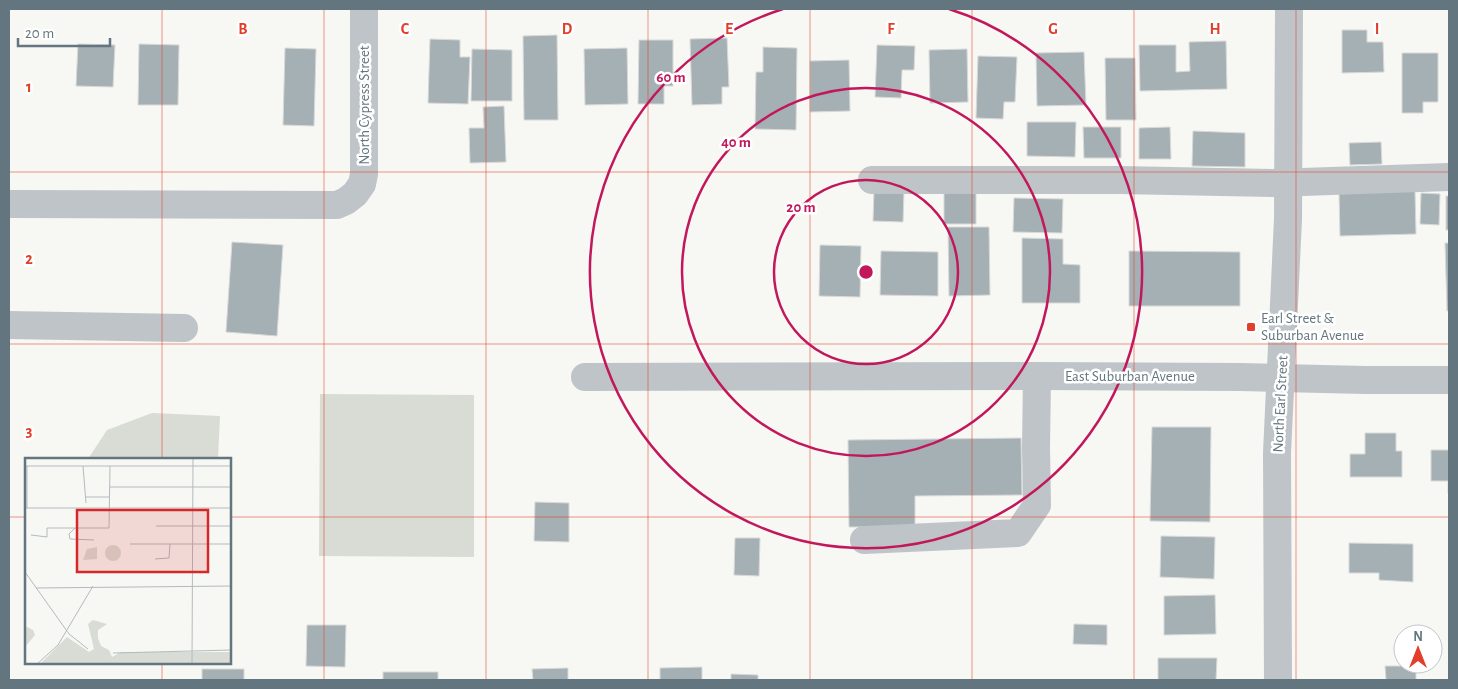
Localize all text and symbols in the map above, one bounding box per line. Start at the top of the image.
scale bar [18,15,110,47]
text: B [238,21,248,37]
text: C [401,21,410,37]
text: D [562,21,573,37]
text: E [725,21,733,37]
text: F [887,21,895,37]
text: G [1048,21,1058,37]
text: H [1209,21,1221,37]
text: I [1375,21,1379,37]
text: 20 m [25,26,54,41]
street label: North Cypress Street [357,45,372,165]
text: 60 m [656,70,686,85]
text: 1 [26,79,32,95]
text: 40 m [721,135,751,150]
text: 20 m [786,200,816,215]
text: 2 [25,251,33,267]
centre of rings [857,263,875,281]
place label: Earl Street & Suburban Avenue [1261,311,1364,343]
marker: Earl Street & Suburban Avenue [1245,321,1257,333]
street label: North Earl Street [1270,355,1291,453]
street label: East Suburban Avenue [1065,369,1195,384]
text: 3 [26,423,33,439]
inset map [25,458,231,664]
north arrow [1393,624,1443,674]
text: N [1413,630,1423,644]

